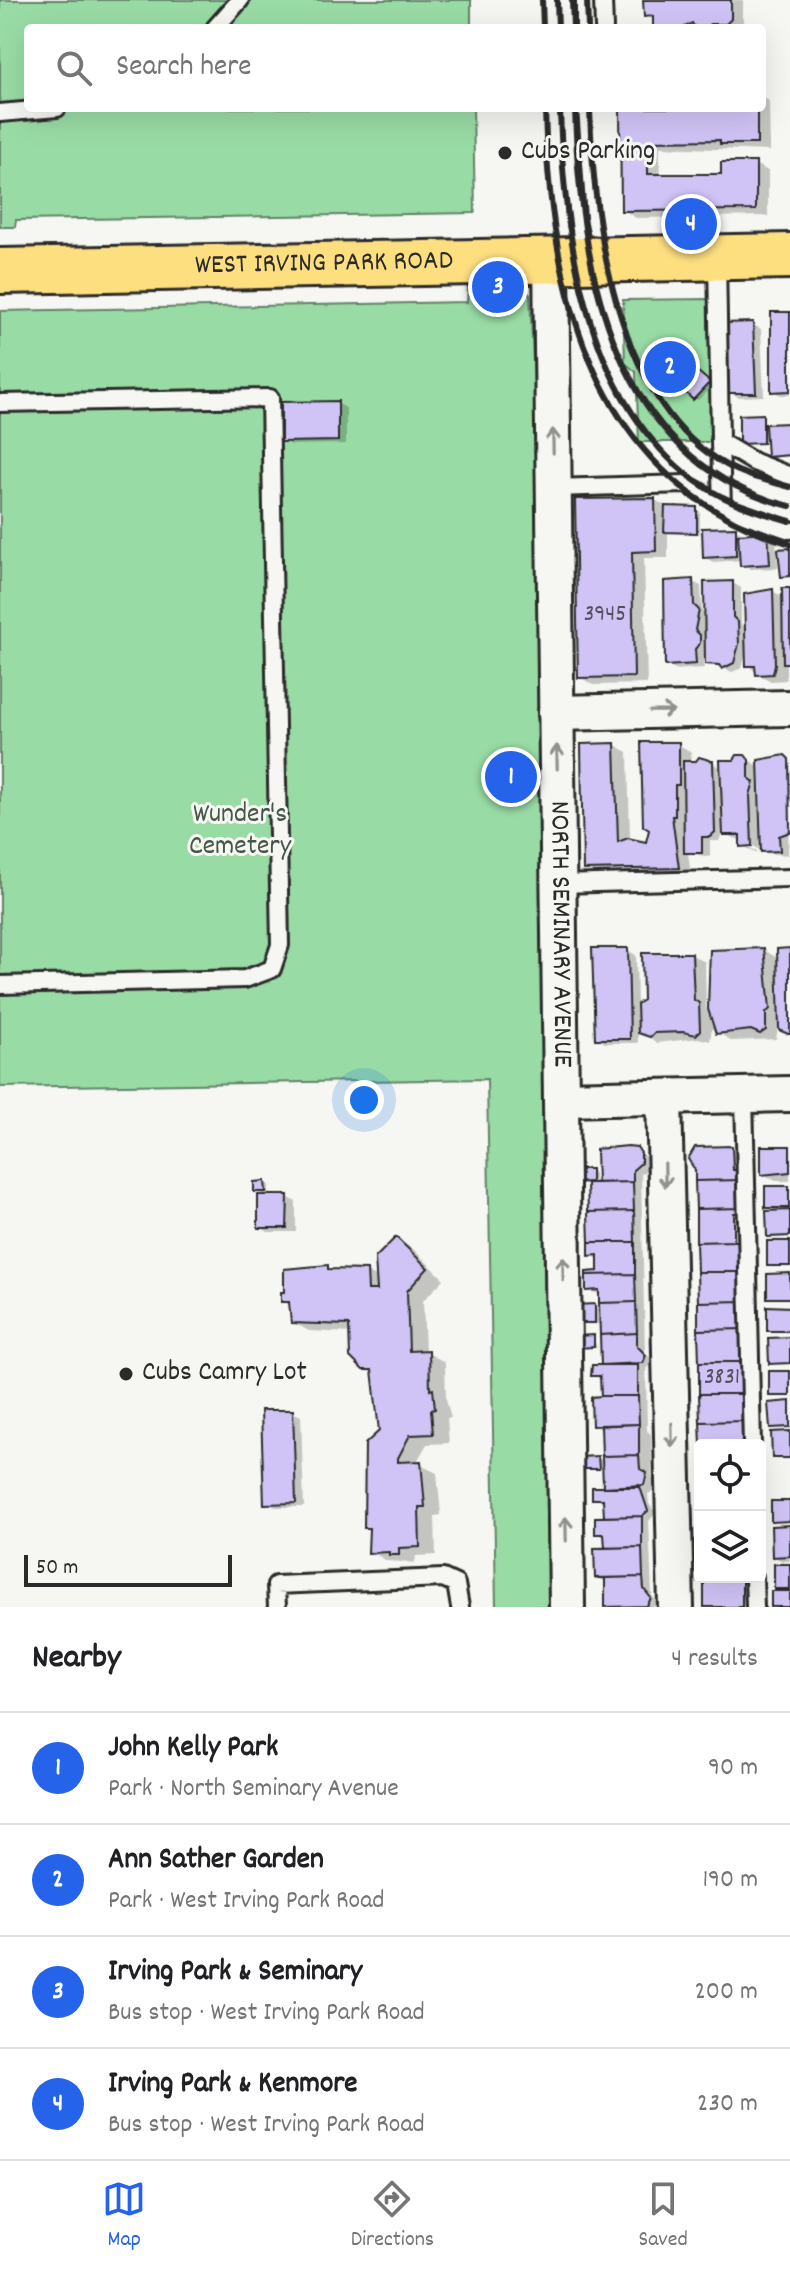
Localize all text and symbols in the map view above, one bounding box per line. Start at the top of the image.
search box [24,24,766,112]
icon: search [52,46,96,90]
text: Search here [116,47,252,90]
place label: Cubs Parking [521,133,655,173]
marker: Cubs Parking [496,144,514,162]
pin: 4 [665,194,717,254]
street label: WEST IRVING PARK ROAD [195,242,453,287]
pin: 3 [472,257,524,317]
pin: 2 [644,337,696,397]
one-way arrow [545,428,561,455]
house number: 3945 [584,598,626,632]
one-way arrow [648,703,675,719]
one-way arrow [549,744,565,771]
pin: 1 [485,747,537,807]
park label: Wunder's Cemetery [189,796,292,868]
street label: NORTH SEMINARY AVENUE [537,800,581,1068]
your location [344,1080,384,1120]
one-way arrow [658,1161,673,1188]
one-way arrow [555,1256,571,1283]
place label: Cubs Camry Lot [142,1354,307,1394]
house number: 3831 [704,1361,740,1395]
marker: Cubs Camry Lot [117,1365,135,1383]
one-way arrow [664,1421,680,1448]
map controls [694,1439,766,1583]
button: locate [694,1439,766,1511]
button: layers [694,1511,766,1583]
one-way arrow [558,1516,574,1543]
scale bar [24,1551,232,1587]
text: 50 m [36,1553,78,1584]
text: Nearby [32,1635,121,1684]
text: 4 results [671,1641,758,1678]
text: John Kelly Park [108,1728,278,1771]
text: 1 [55,1750,61,1787]
text: 90 m [708,1750,758,1787]
text: Park · North Seminary Avenue [108,1771,399,1808]
text: Ann Sather Garden [108,1840,324,1883]
text: 2 [52,1862,64,1899]
text: 190 m [702,1862,758,1899]
text: Park · West Irving Park Road [108,1883,385,1920]
text: Irving Park & Seminary [108,1952,362,1995]
text: 3 [52,1974,64,2011]
text: 200 m [694,1974,758,2011]
text: Bus stop · West Irving Park Road [108,1995,425,2032]
text: Irving Park & Kenmore [108,2064,358,2107]
text: 4 [53,2086,63,2123]
text: 230 m [697,2086,758,2123]
text: Bus stop · West Irving Park Road [108,2107,425,2144]
tab: Map [102,2177,146,2256]
tab: Directions [351,2177,434,2256]
tab: Saved [639,2177,688,2256]

